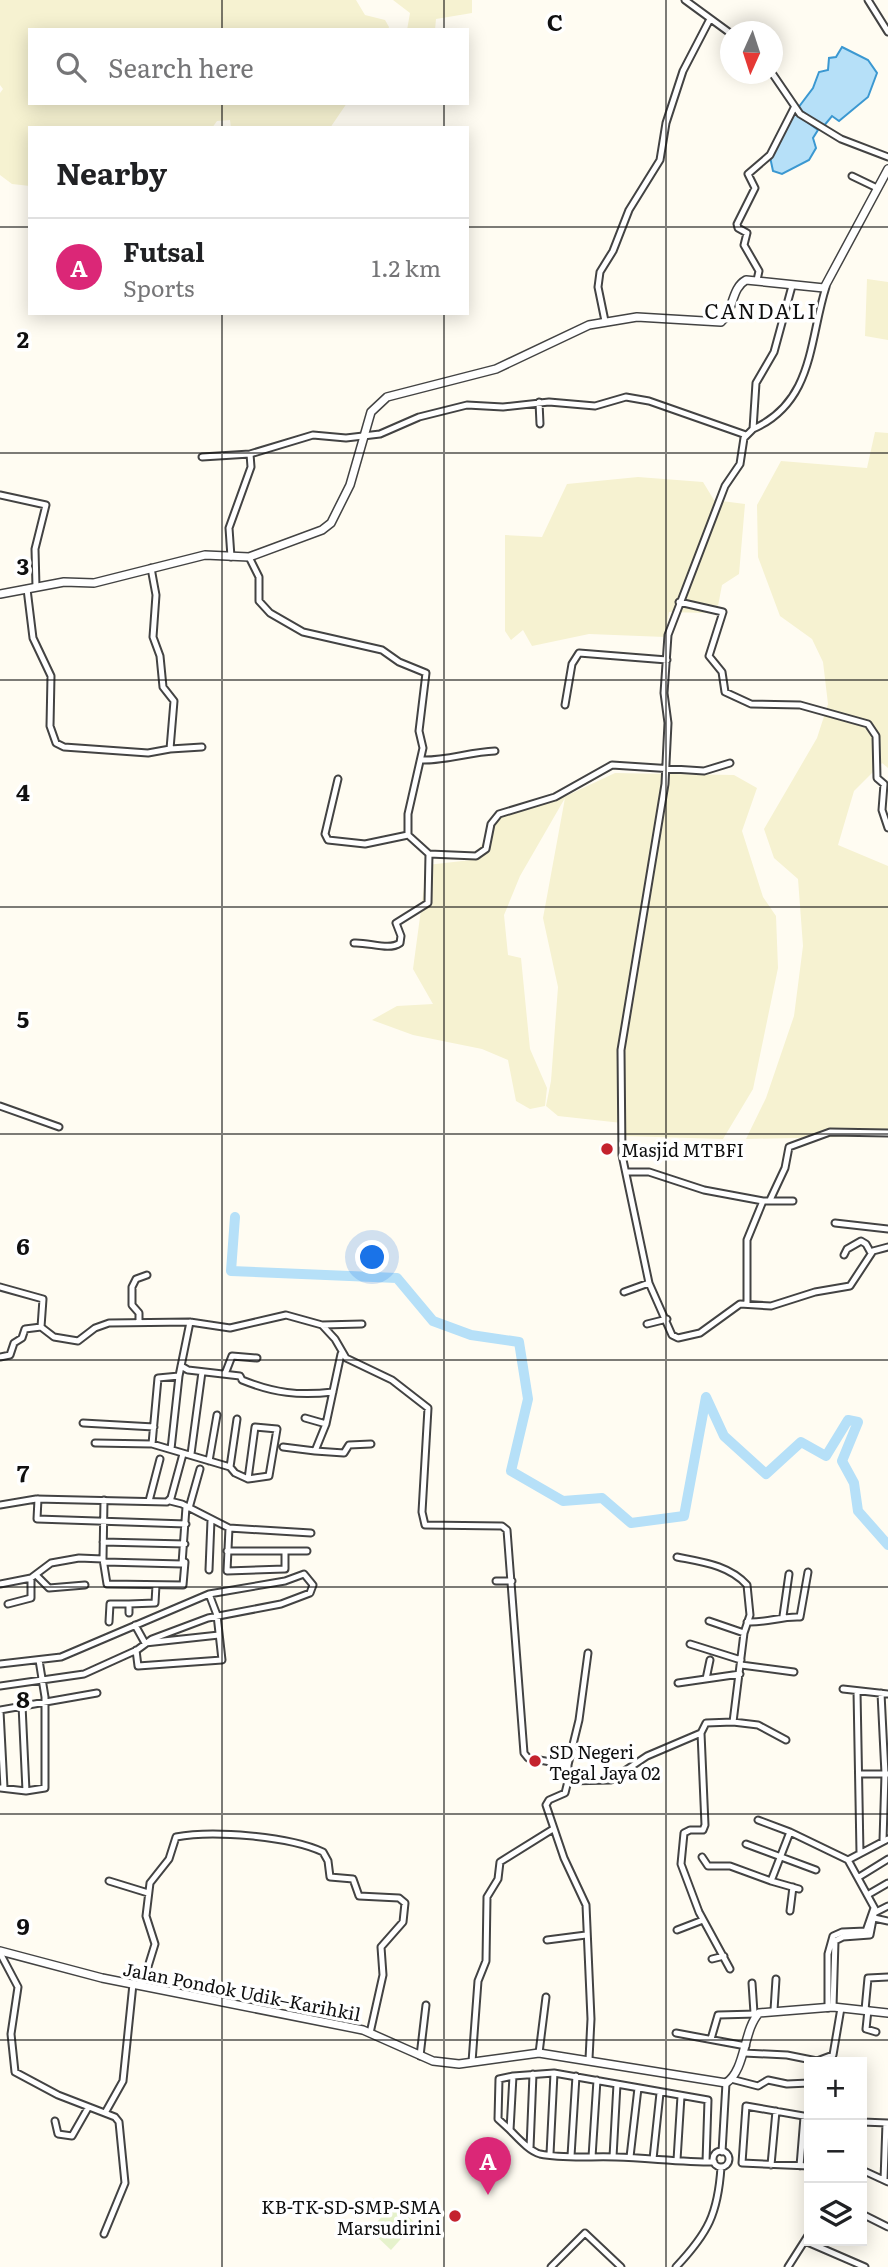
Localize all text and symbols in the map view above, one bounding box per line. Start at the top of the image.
text: C [547,4,563,38]
north arrow [720,21,783,84]
search box [28,28,469,105]
text: Search here [108,47,254,86]
icon: search [52,48,90,86]
text: Nearby [56,150,167,194]
text: Futsal [123,231,205,270]
text: A [70,250,88,284]
text: 1.2 km [372,250,441,284]
text: Sports [123,270,194,304]
district label: CANDALI [704,294,818,325]
text: 2 [17,321,29,355]
text: 3 [17,548,29,582]
text: 4 [16,774,30,808]
text: 5 [17,1001,29,1035]
place label: Masjid MTBFI [621,1136,744,1163]
marker: Masjid MTBFI [599,1141,615,1157]
text: 6 [16,1228,30,1262]
your location [355,1240,389,1274]
text: 7 [17,1455,30,1489]
text: 8 [16,1681,30,1715]
place label: SD Negeri Tegal Jaya 02 [549,1738,660,1786]
marker: SD Negeri Tegal Jaya 02 [527,1753,543,1769]
text: 9 [16,1908,30,1942]
street label: Jalan Pondok Udik–Karihkil [121,1955,363,2027]
map controls [804,2057,867,2246]
button: + [804,2057,867,2120]
button: − [804,2120,867,2183]
pin: A [465,2137,511,2195]
button: layers [804,2183,867,2246]
place label: KB-TK-SD-SMP-SMA Marsudirini [261,2193,441,2241]
marker: KB-TK-SD-SMP-SMA Marsudirini [447,2208,463,2224]

